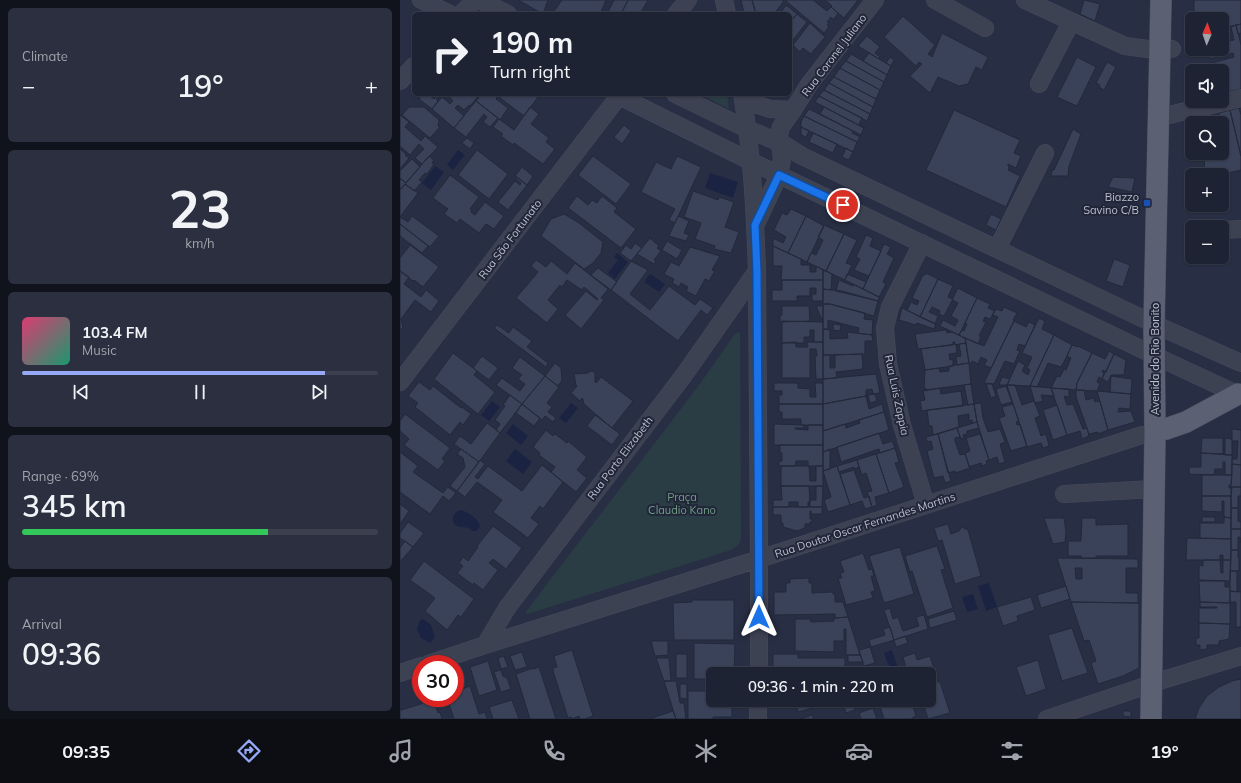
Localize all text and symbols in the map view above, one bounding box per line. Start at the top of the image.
street label: Rua Coronel Juliano [798,11,870,99]
north arrow [1185,12,1229,56]
map controls [1185,12,1229,264]
text: 190 m [490,25,573,60]
icon: right [424,28,476,80]
text: Climate [22,48,68,64]
text: Turn right [490,60,570,83]
button: sound [1185,64,1229,108]
text: 19° [176,67,224,105]
text: − [22,72,35,100]
text: + [365,72,378,100]
button: search [1185,116,1229,160]
button: + [1185,168,1229,212]
text: 23 [169,176,231,241]
pin [826,188,860,222]
place label: Biazzo Savino C/B [1083,190,1139,217]
icon: arrive [832,194,854,216]
street label: Rua São Fortunato [476,196,544,282]
marker: Biazzo Savino C/B [1142,198,1152,208]
button: − [1185,220,1229,264]
text: km/h [185,235,215,251]
street label: Avenida do Rio Bonito [1148,303,1162,415]
text: 103.4 FM [82,323,147,342]
text: Music [82,342,117,358]
street label: Rua Luis Zappia [882,353,912,437]
icon: previous [70,381,92,403]
icon: pause [189,381,211,403]
icon: next [308,381,330,403]
street label: Rua Porto Elizabeth [584,414,656,502]
text: Range · 69% [22,468,99,484]
text: 345 km [22,487,127,525]
street label: Rua Doutor Oscar Fernandes Martins [773,489,957,561]
park label: Praça Claudio Kano [648,490,716,517]
position arrow [738,596,780,638]
text: Arrival [22,616,62,632]
text: 09:36 [22,635,101,673]
speed limit sign: 30 [412,655,464,707]
text: 09:36 · 1 min · 220 m [748,677,894,696]
icon: directions [235,737,263,765]
icon: music [387,737,415,765]
icon: phone [540,737,568,765]
icon: climate [692,737,720,765]
icon: car [845,737,873,765]
icon: filters [998,737,1026,765]
text: 09:35 [62,740,110,763]
text: 19° [1150,740,1179,763]

